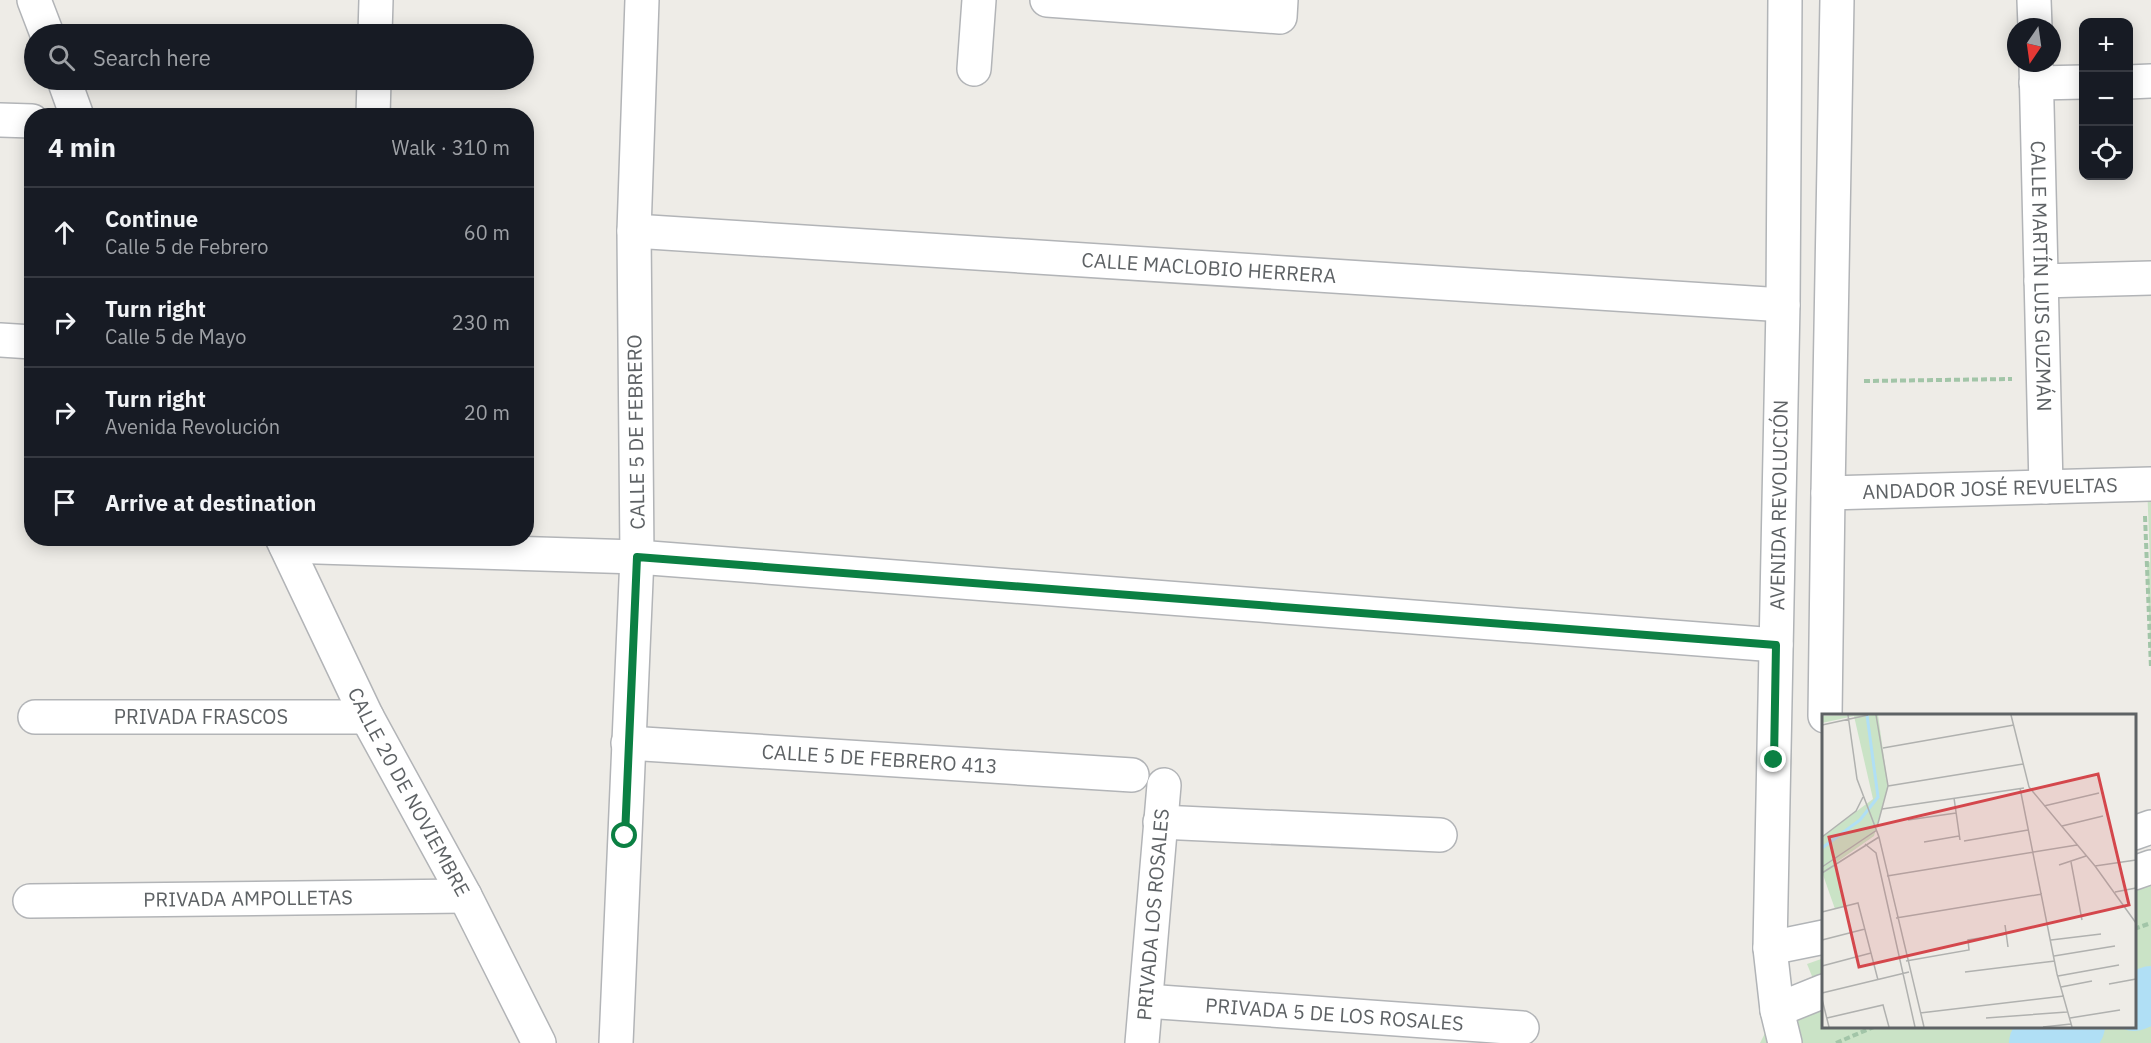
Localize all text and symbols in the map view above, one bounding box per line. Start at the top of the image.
north arrow [2007,18,2061,72]
map controls [2079,18,2133,180]
button: + [2079,18,2133,72]
search box [24,24,534,90]
icon: search [45,41,78,74]
text: Search here [93,43,211,72]
button: − [2079,72,2133,126]
button: locate [2079,126,2133,180]
text: 4 min [48,130,116,164]
text: Walk · 310 m [392,134,510,161]
street label: CALLE MARTÍN LUIS GUZMÁN [2025,140,2058,412]
text: Continue [105,204,198,233]
icon: ahead [48,216,81,249]
text: 60 m [464,219,510,246]
text: Calle 5 de Febrero [105,233,269,260]
street label: CALLE MACLOBIO HERRERA [1081,246,1337,289]
text: Turn right [105,294,206,323]
icon: right [48,306,81,339]
text: 230 m [452,309,510,336]
text: Calle 5 de Mayo [105,323,247,350]
street label: CALLE 5 DE FEBRERO [620,334,651,530]
text: Turn right [105,384,206,413]
icon: right [48,396,81,429]
text: 20 m [464,399,510,426]
street label: AVENIDA REVOLUCIÓN [1763,399,1794,611]
text: Avenida Revolución [105,413,280,440]
street label: ANDADOR JOSÉ REVUELTAS [1862,471,2118,505]
icon: arrive [48,486,81,519]
text: Arrive at destination [105,488,316,517]
street label: CALLE 20 DE NOVIEMBRE [342,683,477,901]
street label: PRIVADA FRASCOS [114,703,288,730]
inset map [1822,714,2136,1028]
street label: CALLE 5 DE FEBRERO 413 [761,738,998,779]
route end [1760,746,1786,772]
street label: PRIVADA LOS ROSALES [1130,807,1175,1021]
route start [611,822,637,848]
street label: PRIVADA AMPOLLETAS [143,883,353,913]
street label: PRIVADA 5 DE LOS ROSALES [1204,991,1465,1037]

